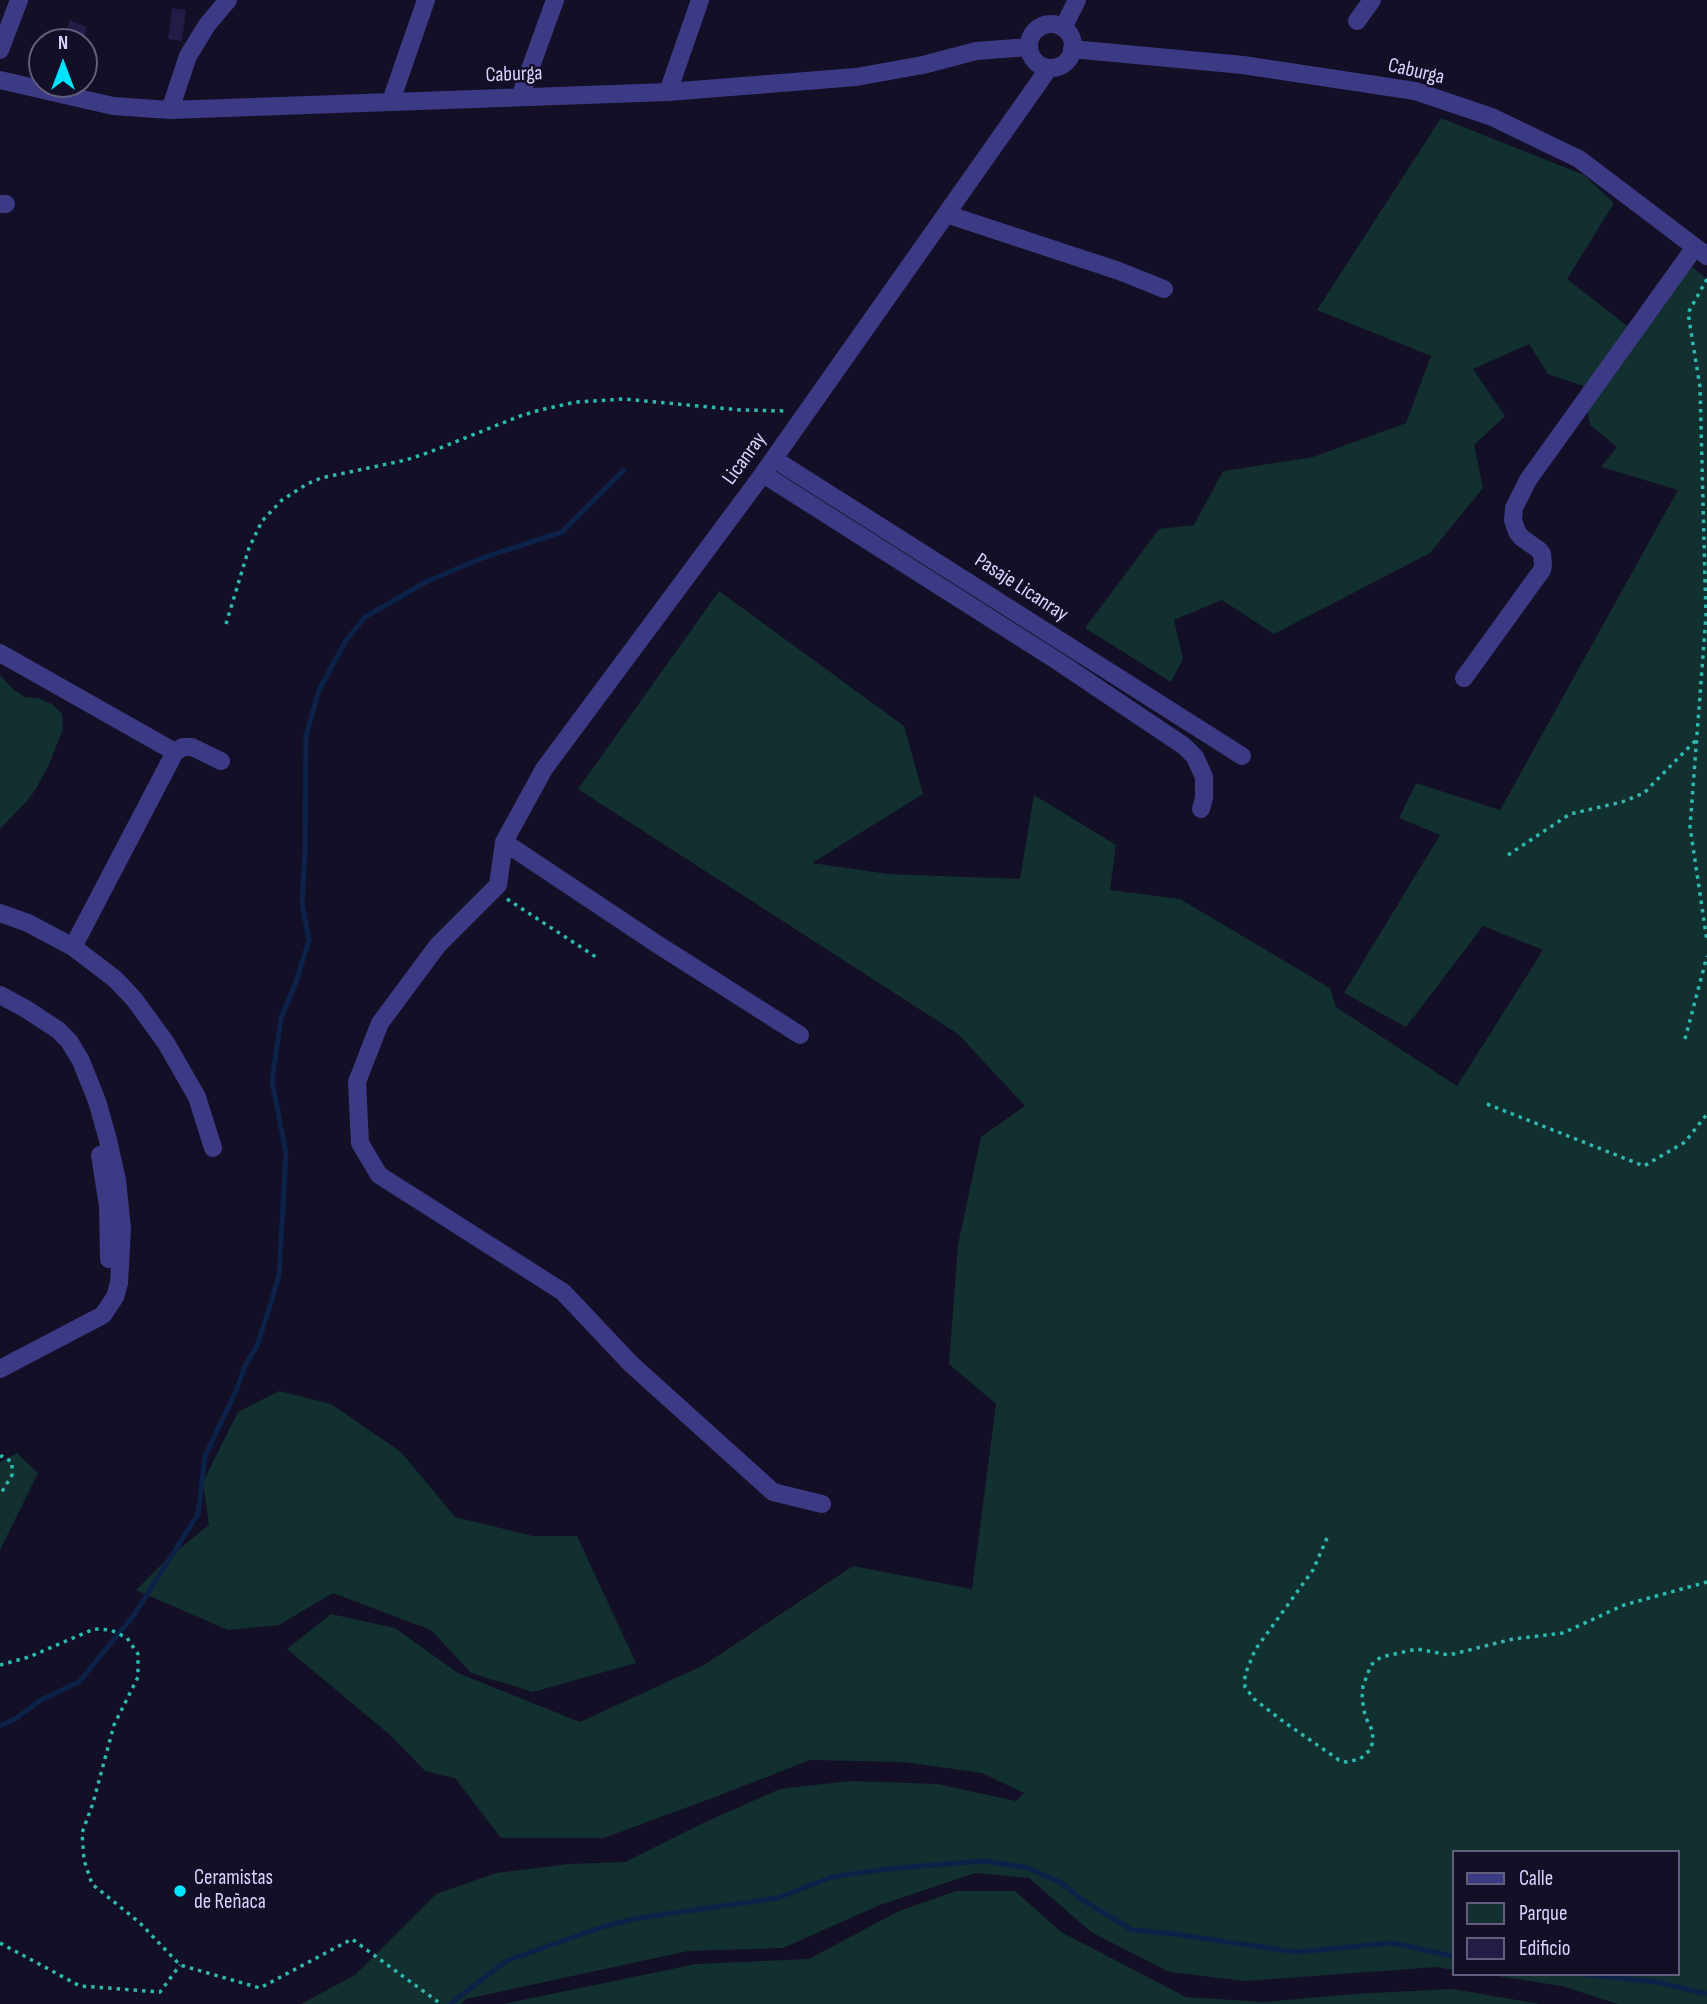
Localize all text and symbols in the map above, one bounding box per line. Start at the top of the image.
north arrow [28,28,98,98]
text: N [58,32,68,55]
street label: Caburga [1385,53,1447,91]
street label: Caburga [485,61,543,89]
street label: Licanray [718,428,772,490]
street label: Pasaje Licanray [970,548,1072,628]
legend [1452,1850,1679,1976]
place label: Ceramistas de Reñaca [194,1866,273,1916]
text: Calle [1519,1866,1553,1891]
marker: Ceramistas de Reñaca [172,1883,188,1899]
text: Parque [1519,1901,1567,1926]
text: Edificio [1519,1936,1570,1961]

